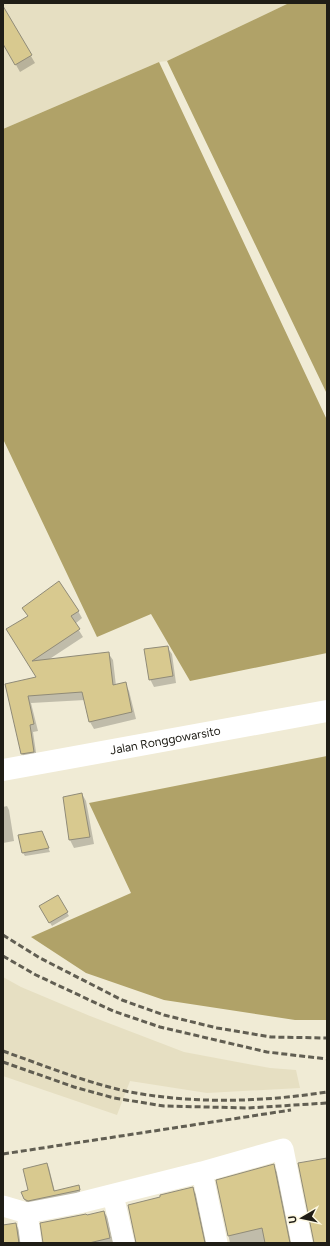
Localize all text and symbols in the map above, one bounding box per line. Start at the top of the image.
street label: Jalan Ronggowarsito [109,723,222,757]
north arrow [282,1198,322,1238]
text: U [286,1214,300,1224]

